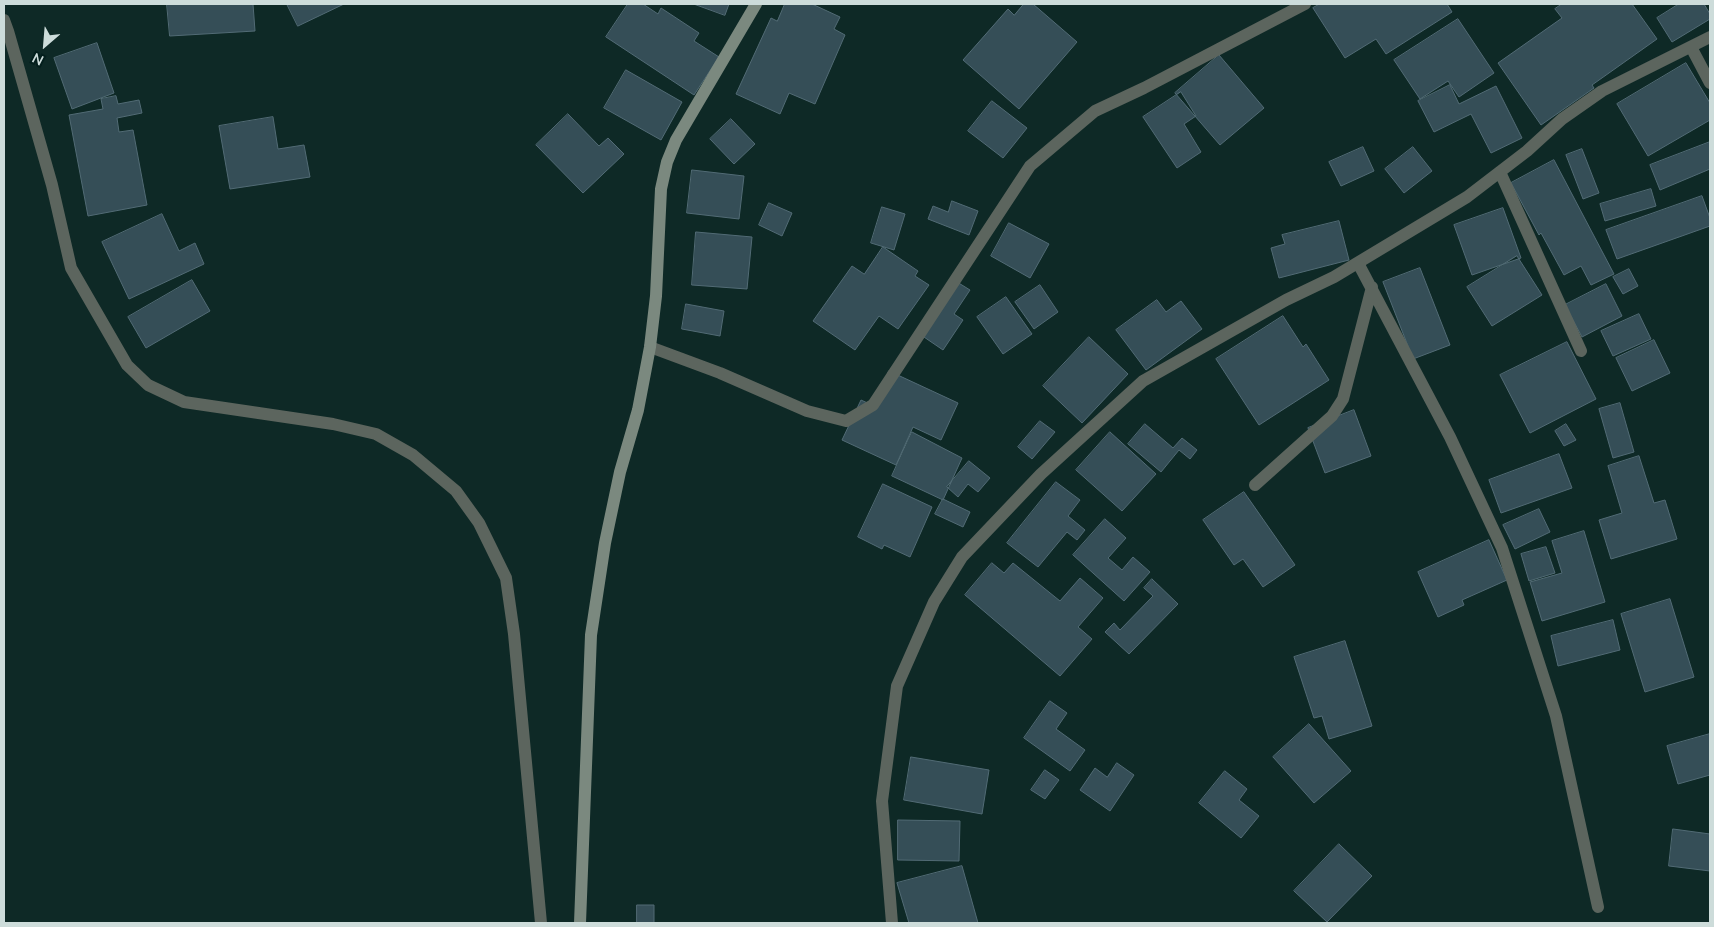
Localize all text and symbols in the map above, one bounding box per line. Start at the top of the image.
north arrow [20,20,70,70]
text: N [29,48,47,70]

